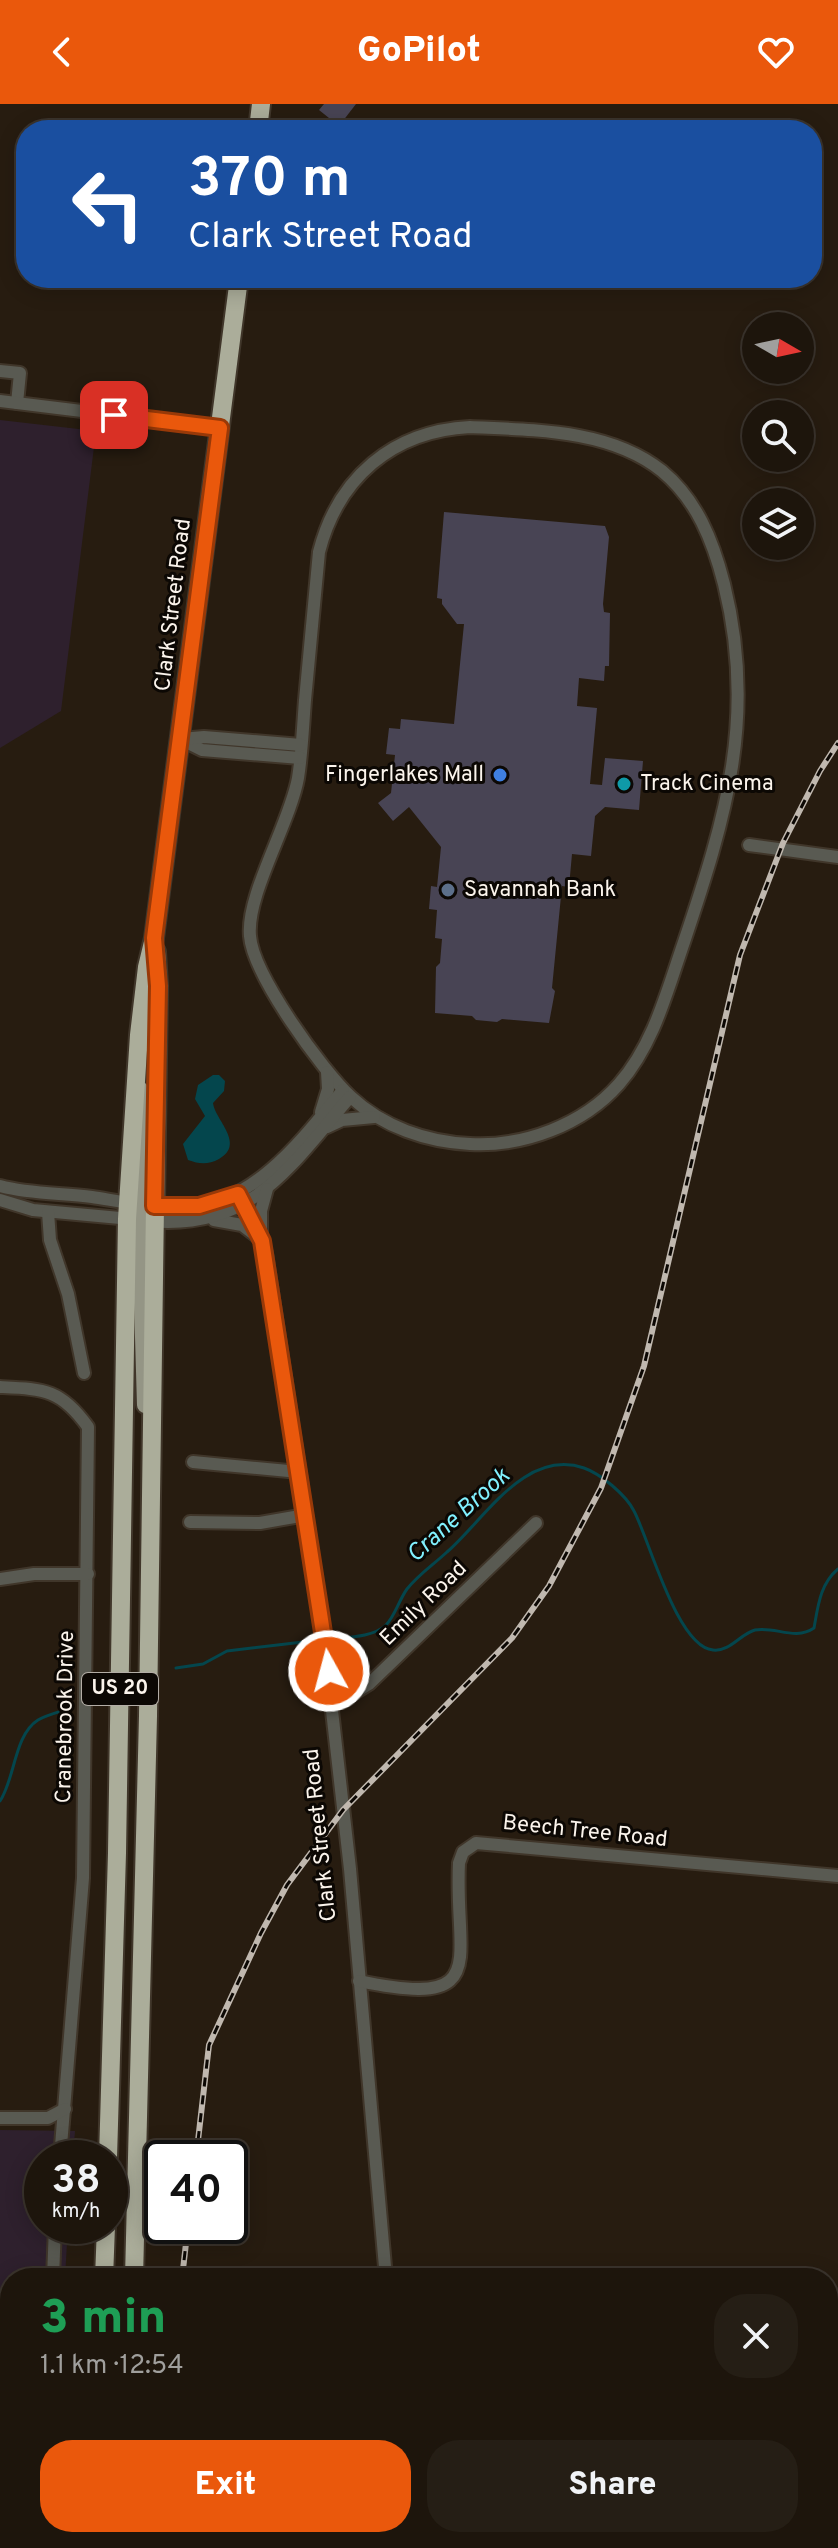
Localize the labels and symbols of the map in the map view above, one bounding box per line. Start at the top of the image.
north arrow [742,312,814,384]
pin [80,381,148,449]
street label: Clark Street Road [150,517,198,693]
place label: Fingerlakes Mall [325,762,484,789]
marker: Fingerlakes Mall [491,766,509,784]
place label: Track Cinema [640,771,774,798]
marker: Track Cinema [615,775,633,793]
place label: Savannah Bank [464,877,616,904]
marker: Savannah Bank [439,881,457,899]
water label: Crane Brook [401,1461,517,1570]
street label: Emily Road [375,1556,473,1652]
position arrow [287,1629,371,1713]
street label: Cranebrook Drive [51,1630,81,1804]
road number: US 20 [82,1673,158,1705]
street label: Clark Street Road [298,1747,344,1923]
street label: Beech Tree Road [501,1810,669,1854]
speed limit sign: 40 [144,2140,248,2244]

